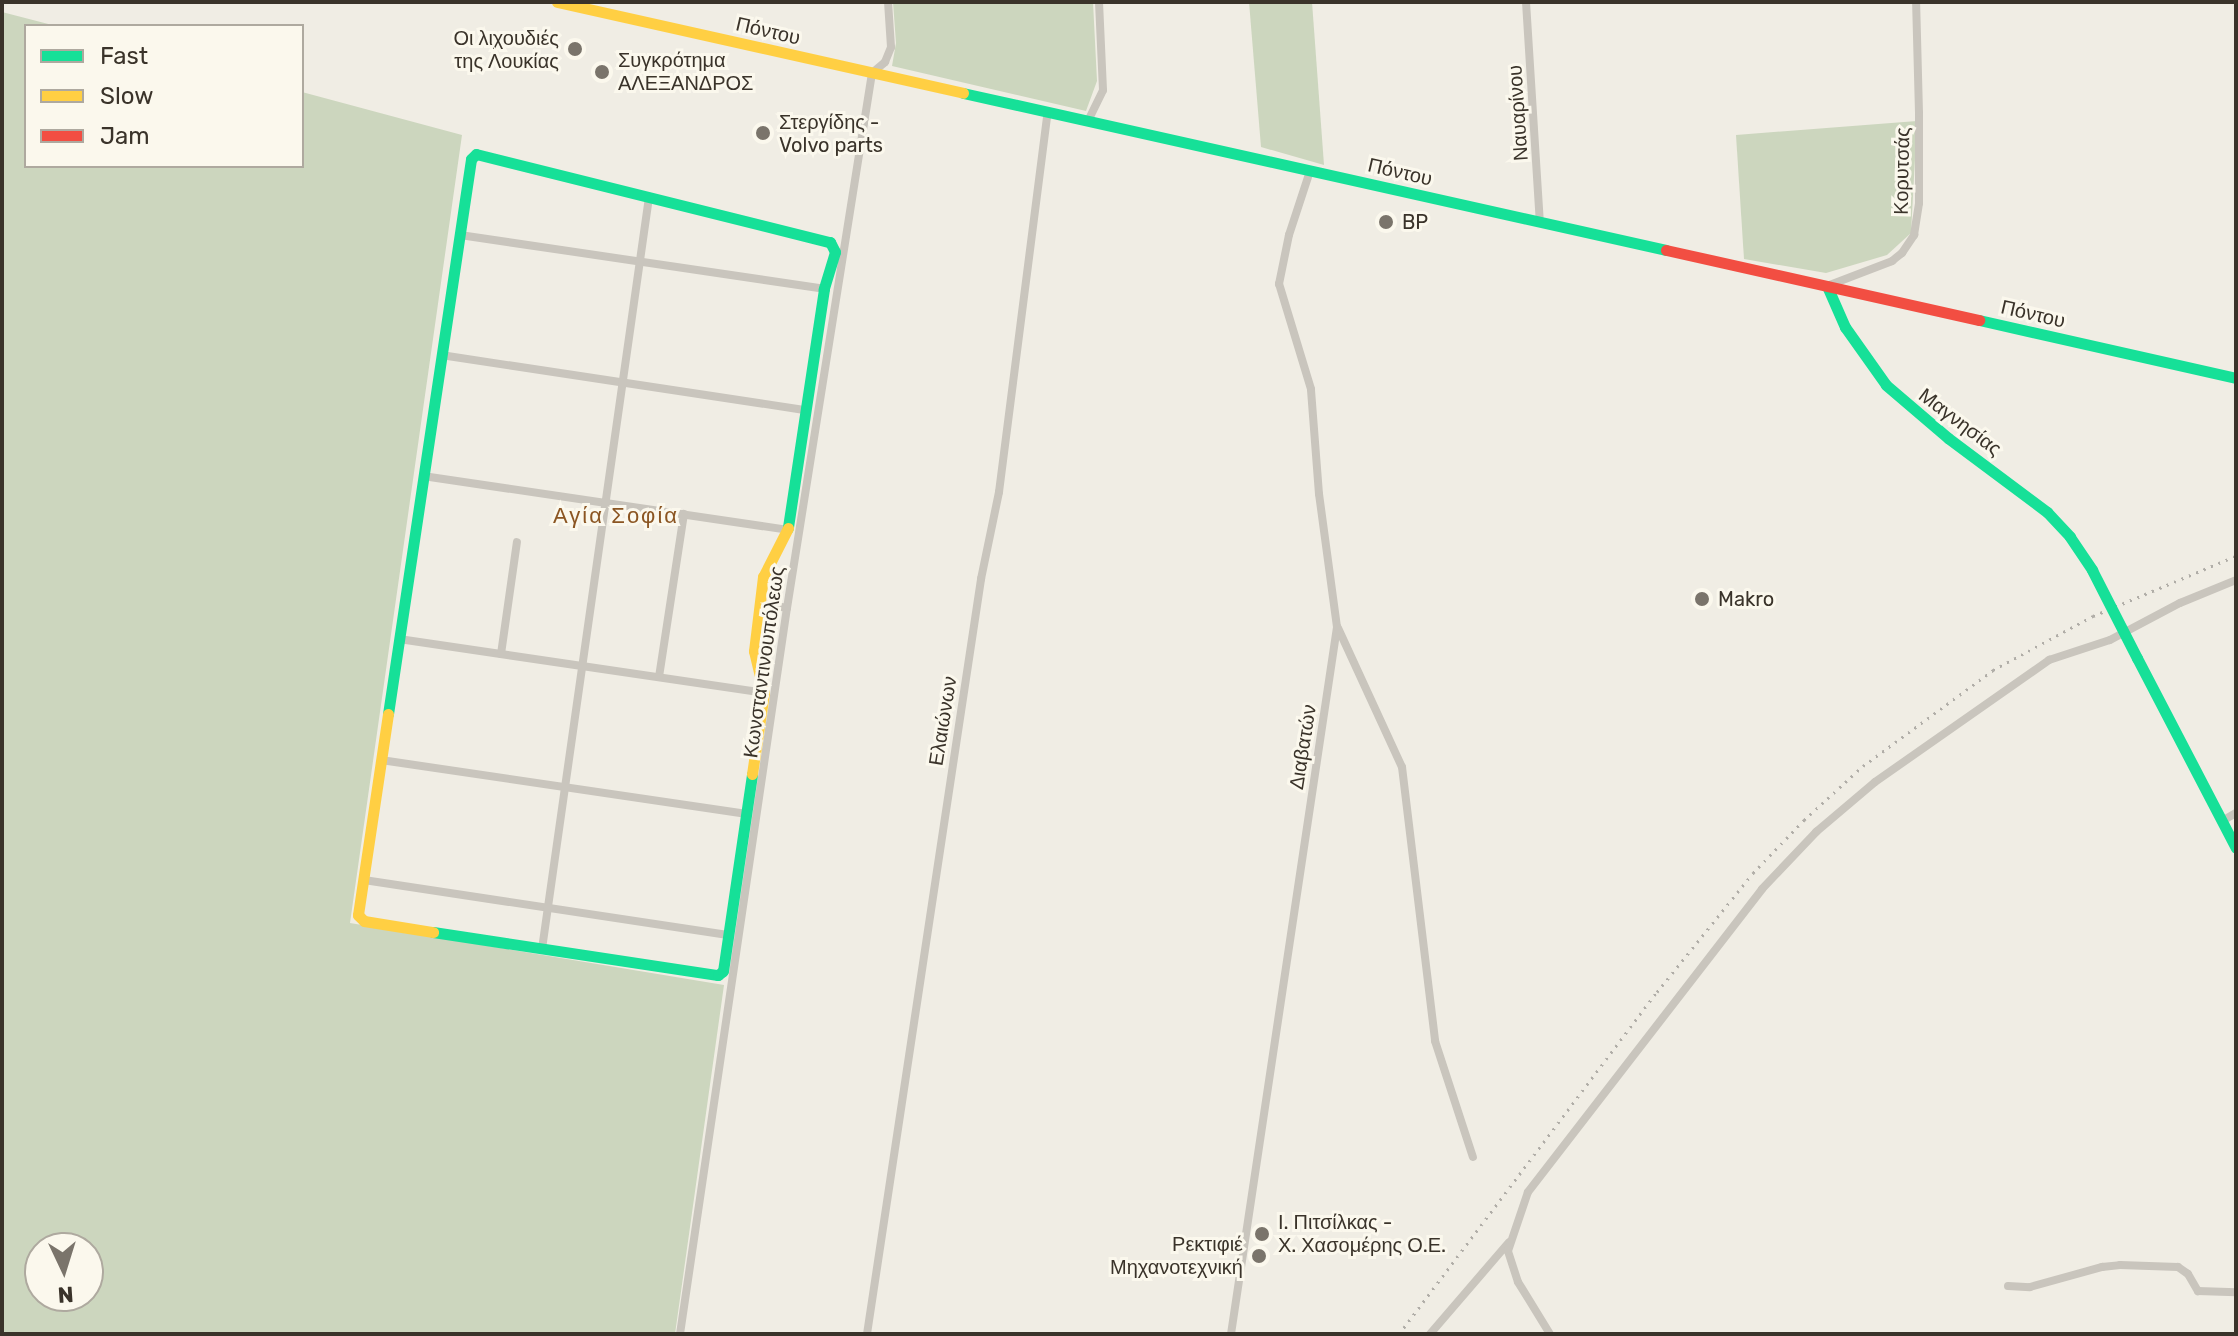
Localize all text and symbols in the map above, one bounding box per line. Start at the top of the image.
street label: Πόντου [734,12,802,50]
legend [24,24,304,168]
place label: Οι λιχουδιές της Λουκίας [454,26,559,73]
marker: Οι λιχουδιές της Λουκίας [566,40,584,58]
text: Fast [100,42,148,70]
place label: Συγκρότημα ΑΛΕΞΑΝΔΡΟΣ [618,48,753,95]
marker: Συγκρότημα ΑΛΕΞΑΝΔΡΟΣ [593,63,611,81]
street label: Ναυαρίνου [1503,64,1533,162]
text: Slow [100,82,153,110]
place label: Στεργίδης - Volvo parts [779,110,883,157]
text: Jam [100,122,150,150]
marker: Στεργίδης - Volvo parts [754,124,772,142]
street label: Κορυτσάς [1889,127,1915,215]
street label: Πόντου [1366,153,1434,191]
place label: BP [1402,210,1428,234]
marker: BP [1377,213,1395,231]
street label: Πόντου [1999,295,2067,333]
street label: Μαγνησίας [1914,383,2006,461]
district label: Αγία Σοφία [553,503,679,529]
street label: Κωνσταντινουπόλεως [739,565,789,759]
place label: Makro [1718,587,1774,611]
marker: Makro [1693,590,1711,608]
street label: Ελαιώνων [924,675,962,767]
street label: Διαβατών [1284,703,1322,791]
place label: Ι. Πιτσίλκας - Χ. Χασομέρης Ο.Ε. [1278,1210,1446,1257]
marker: Ι. Πιτσίλκας - Χ. Χασομέρης Ο.Ε. [1253,1225,1271,1243]
north arrow [24,1232,104,1312]
place label: Ρεκτιφιέ Μηχανοτεχνική [1110,1232,1243,1279]
marker: Ρεκτιφιέ Μηχανοτεχνική [1250,1247,1268,1265]
text: N [57,1280,74,1308]

